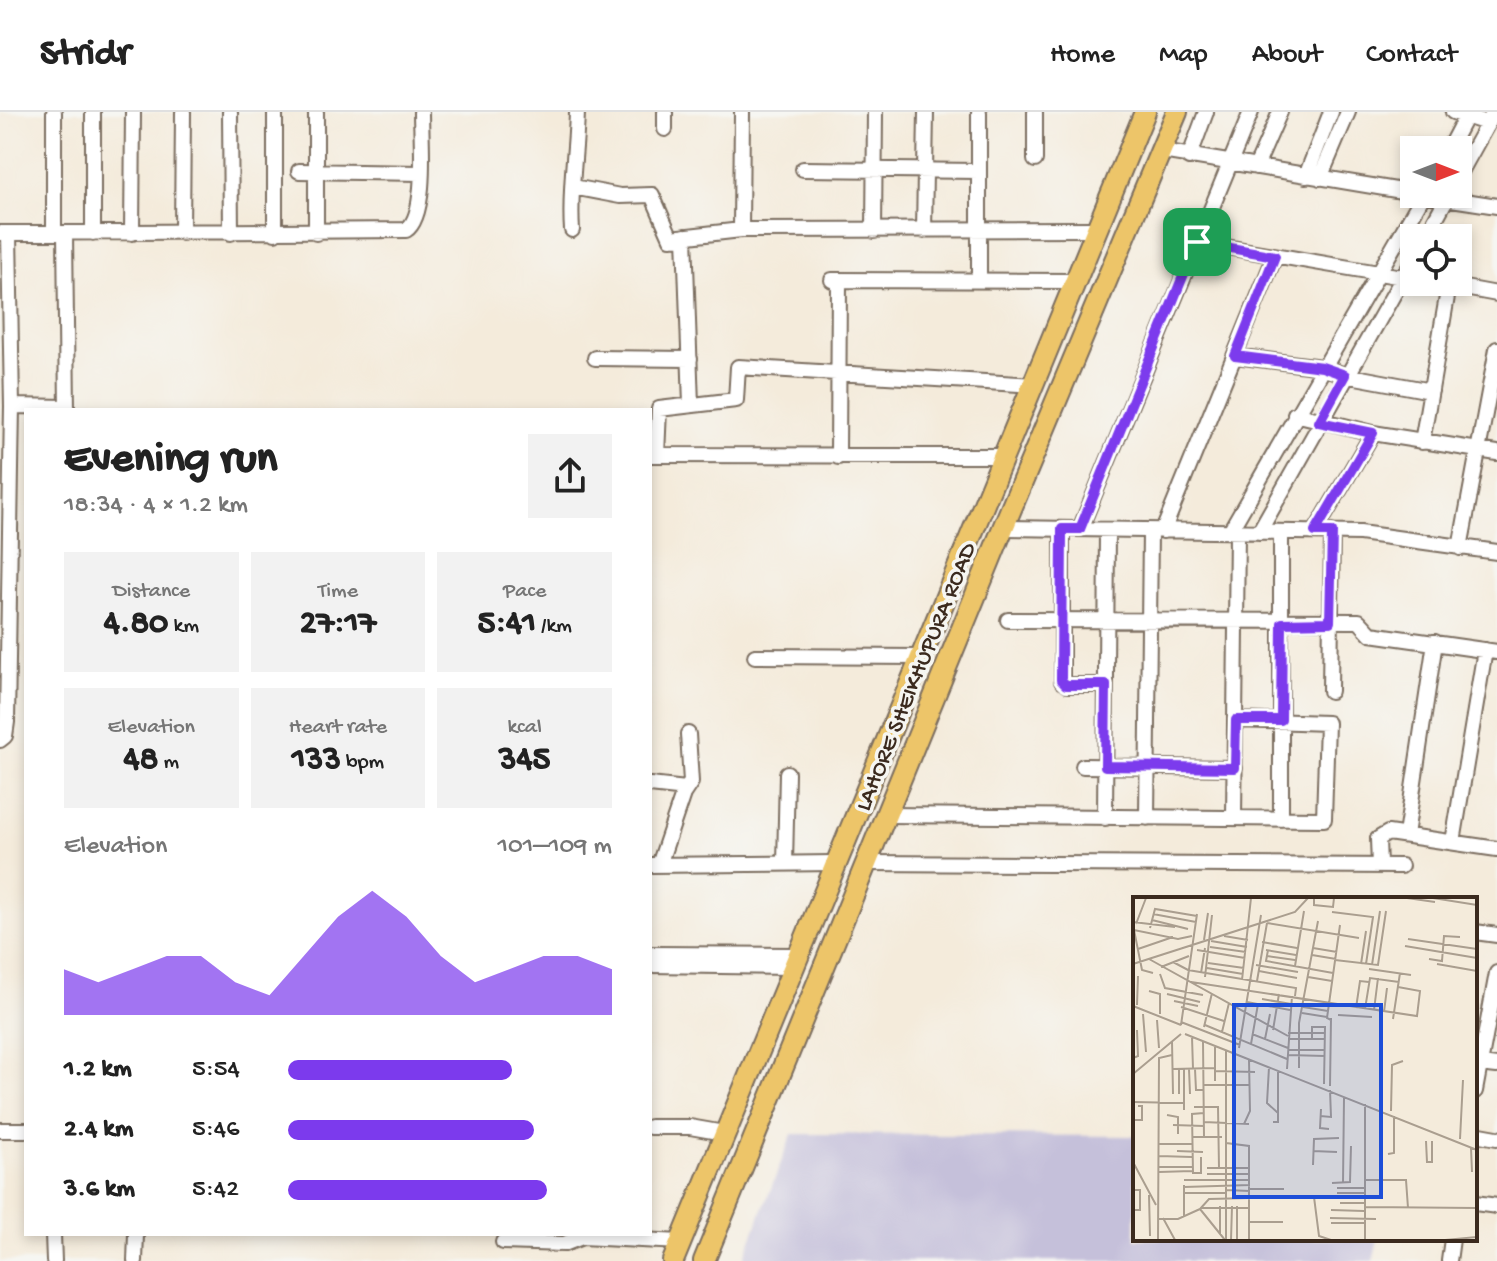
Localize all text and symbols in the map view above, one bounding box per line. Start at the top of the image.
text: Stridr [40,33,131,77]
text: Home [1050,39,1115,72]
text: Map [1159,39,1208,72]
text: About [1252,39,1322,72]
text: Contact [1366,39,1457,72]
north arrow [1400,136,1472,208]
map controls [1400,136,1472,296]
pin [1163,208,1231,276]
icon: arrive [1175,220,1219,264]
button: locate [1400,224,1472,296]
button: share [528,434,612,518]
text: Evening run [64,435,277,487]
text: 18:34 · 4 × 1.2 km [64,491,248,522]
street label: LAHORE SHEIKHUPURA ROAD [850,539,985,816]
text: Distance [112,579,190,605]
text: Time [318,579,358,605]
text: Pace [503,579,546,605]
text: 4.80 [104,605,168,645]
text: 27:17 [300,605,376,645]
text: 5:41 [478,605,536,645]
text: km [168,614,199,640]
text: /km [536,614,572,640]
text: Elevation [108,715,195,741]
text: Heart rate [289,715,387,741]
text: kcal [507,715,542,741]
text: 48 [124,741,158,781]
text: 133 [292,741,341,781]
text: 345 [499,741,550,781]
text: m [158,750,179,776]
text: bpm [341,750,384,776]
text: Elevation [64,832,167,863]
text: 101–109 m [497,832,612,863]
inset map [1133,897,1477,1241]
text: 1.2 km [64,1055,132,1086]
text: 5:54 [192,1055,240,1086]
text: 2.4 km [64,1115,133,1146]
text: 5:46 [192,1115,239,1146]
text: 3.6 km [64,1175,135,1206]
text: 5:42 [192,1175,239,1206]

